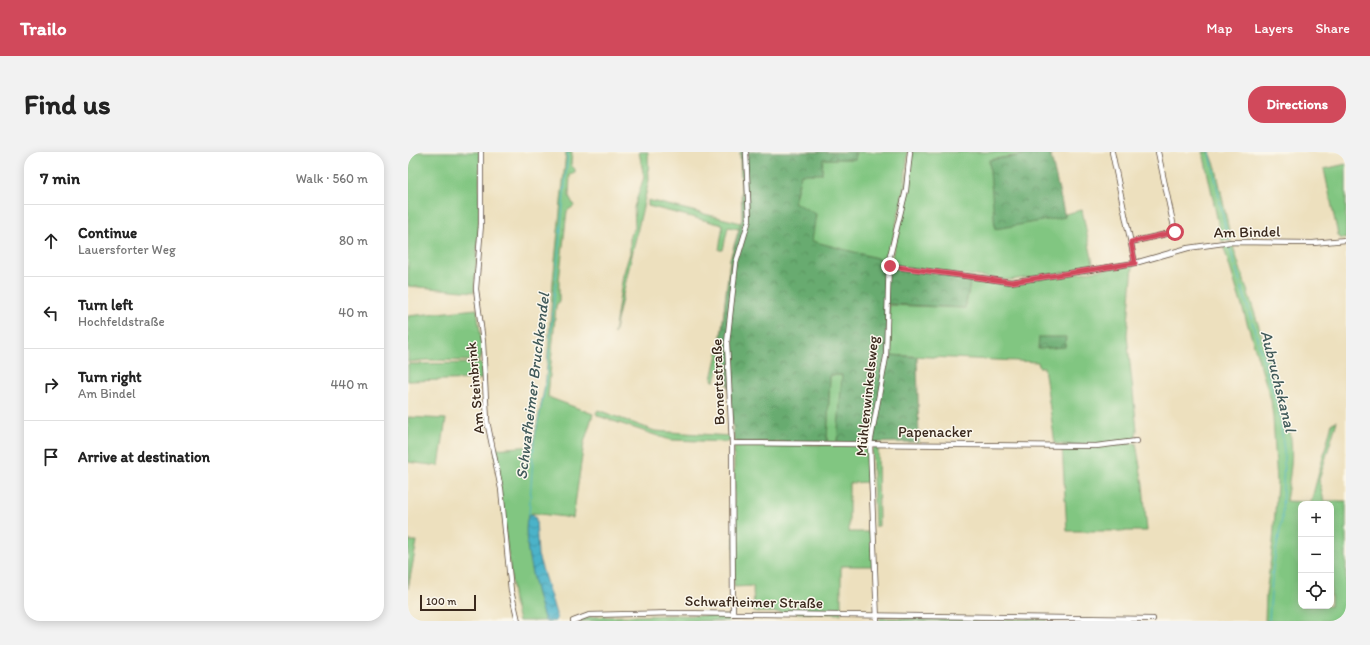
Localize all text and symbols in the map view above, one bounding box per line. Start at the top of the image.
text: Trailo [20,17,67,40]
text: Map [1207,20,1232,37]
text: Layers [1254,20,1293,37]
text: Share [1315,20,1350,37]
button: Directions [1248,86,1346,123]
text: Find us [24,87,111,121]
text: 7 min [40,168,80,188]
text: Walk · 560 m [296,171,368,186]
street label: Am Bindel [1214,222,1281,242]
route start [1166,223,1184,241]
text: Continue [78,224,137,242]
icon: ahead [40,230,62,252]
text: 80 m [339,233,368,248]
text: Lauersforter Weg [78,242,176,257]
route end [881,257,899,275]
water label: Schwafheimer Bruchkendel [512,290,554,480]
text: Turn left [78,296,133,314]
icon: left [40,302,62,324]
text: 40 m [338,305,368,320]
text: Hochfeldstraße [78,314,165,329]
water label: Aubruchskanal [1257,328,1301,435]
street label: Mühlenwinkelsweg [852,335,882,457]
street label: Bonertstraße [707,338,729,426]
street label: Am Steinbrink [462,341,488,435]
text: Turn right [78,368,142,386]
icon: right [40,374,62,396]
text: 440 m [331,377,368,392]
text: Am Bindel [78,386,136,401]
street label: Papenacker [898,423,972,441]
icon: arrive [40,446,62,468]
text: Arrive at destination [78,448,210,466]
map controls [1298,501,1334,609]
button: + [1298,501,1334,537]
button: − [1298,537,1334,573]
button: locate [1298,573,1334,609]
street label: Schwafheimer Straße [685,592,823,612]
scale bar [420,593,476,612]
text: 100 m [426,595,456,608]

